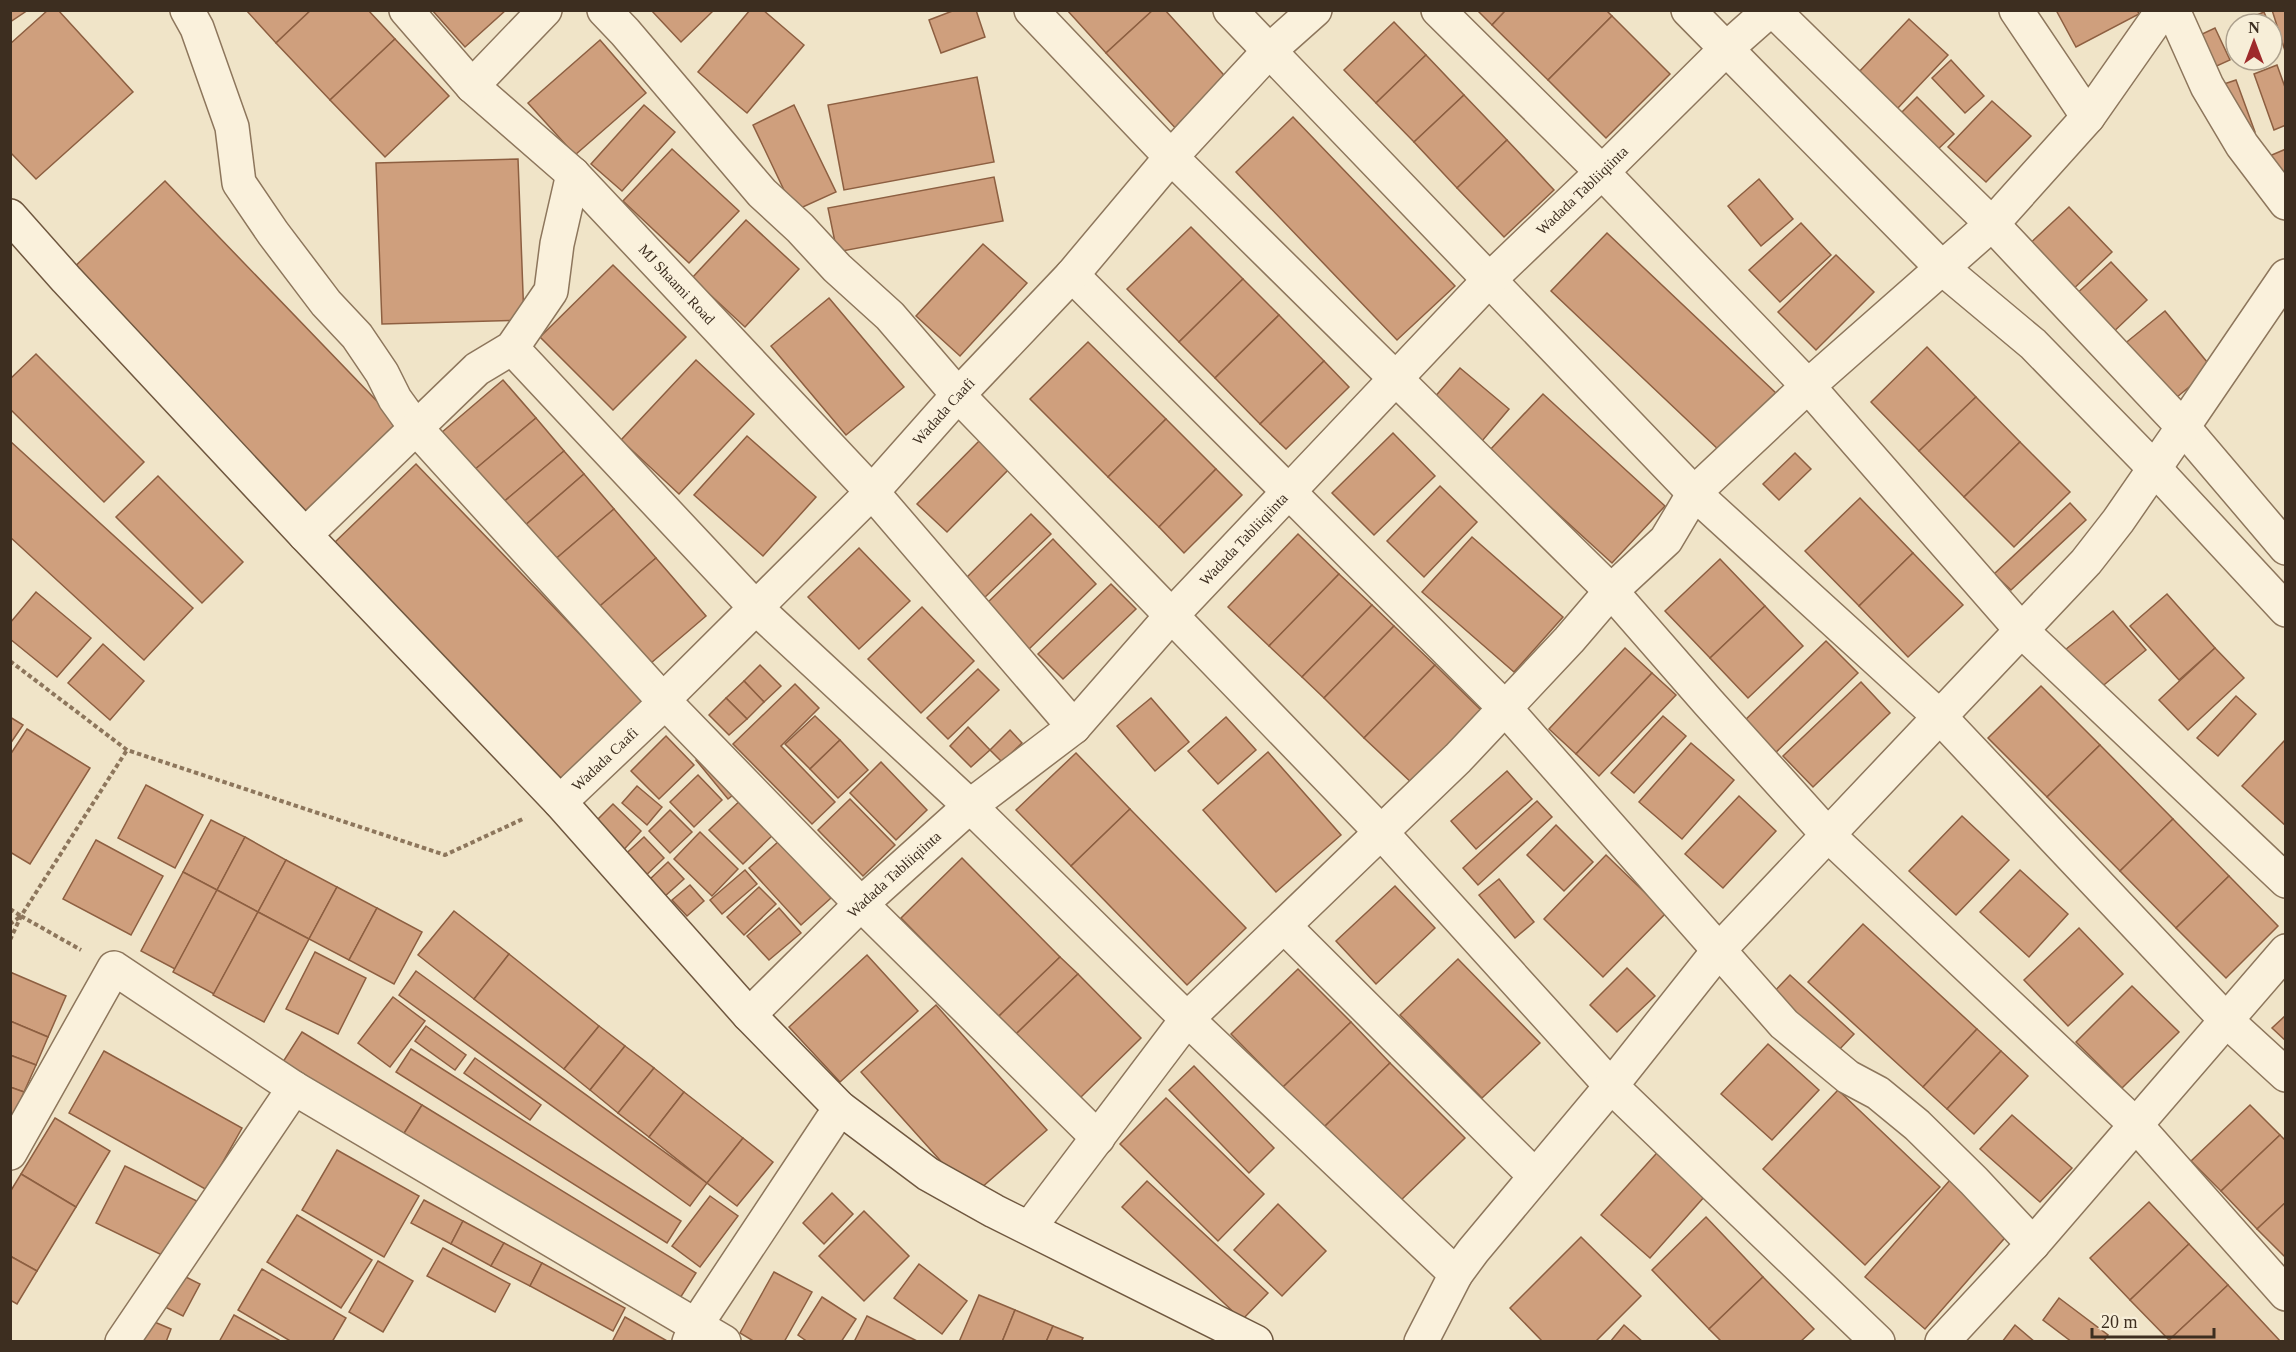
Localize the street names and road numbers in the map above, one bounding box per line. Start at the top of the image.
street label: Wadada Tabliiqiinta [1533,143,1631,238]
street label: MJ Shaami Road [635,241,718,328]
street label: Wadada Caafi [909,375,978,448]
street label: Wadada Tabliiqiinta [1196,490,1291,588]
street label: Wadada Caafi [569,724,641,794]
street label: Wadada Tabliiqiinta [844,828,944,921]

